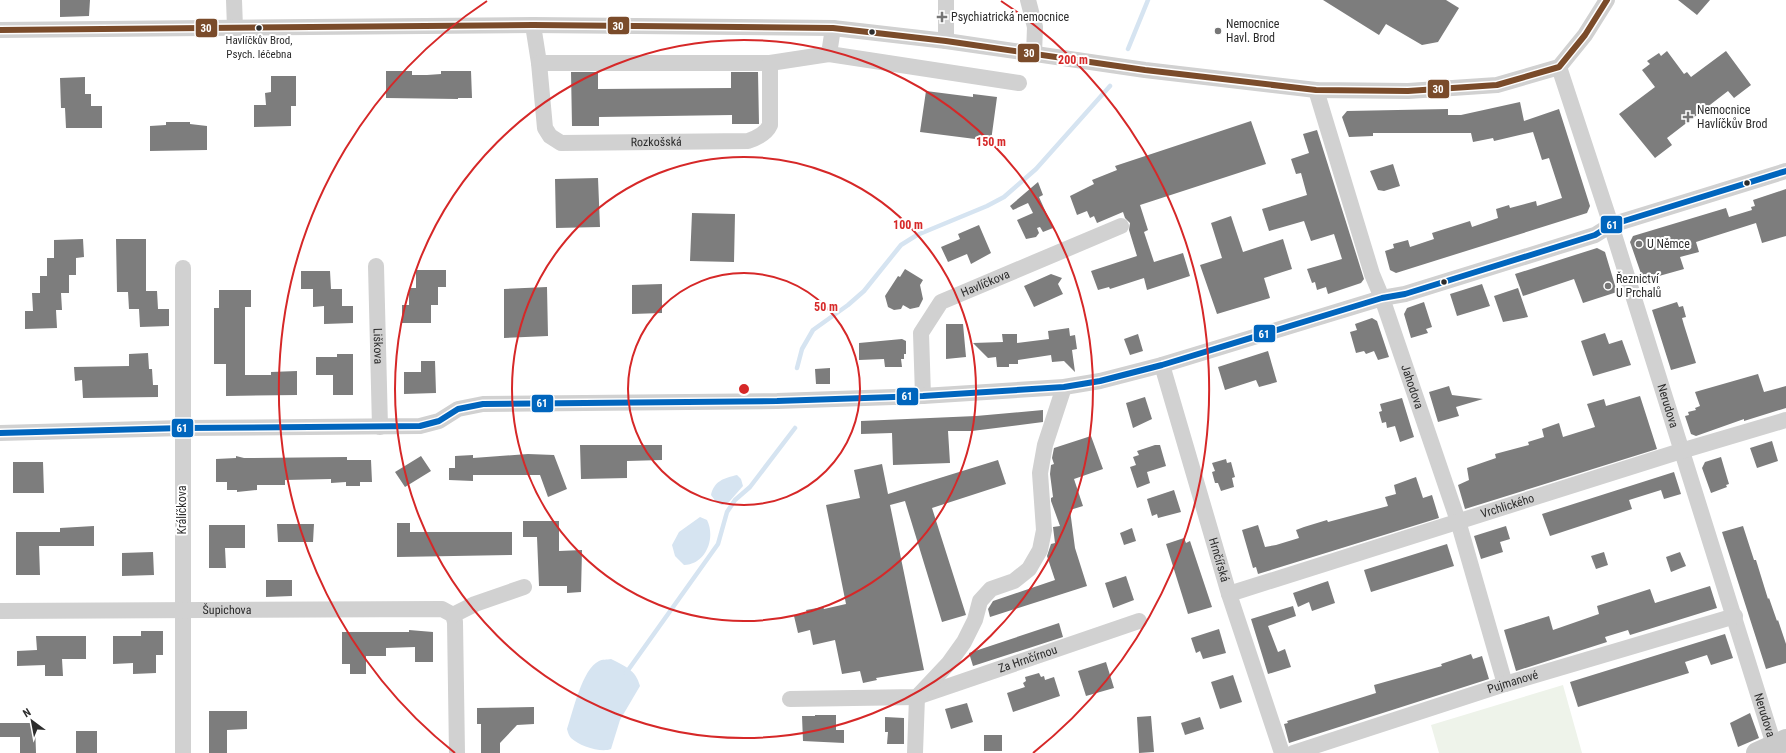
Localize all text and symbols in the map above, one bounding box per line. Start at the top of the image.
place label: Psychiatrická nemocnice [951,10,1069,24]
marker: Psychiatrická nemocnice [936,11,948,23]
line badge: 30 [607,16,630,35]
place label: Nemocnice Havl. Brod [1226,17,1280,45]
line badge: 30 [195,18,218,38]
text: 30 [612,20,624,33]
text: 30 [200,22,212,35]
marker: Havlíčkův Brod, Psych. léčebna [254,23,264,33]
marker: Nemocnice Havl. Brod [1213,26,1223,36]
unlabelled marker [867,27,877,37]
place label: Havlíčkův Brod, Psych. léčebna [226,34,292,61]
line badge: 30 [1017,43,1040,63]
text: 30 [1023,47,1035,60]
text: 200 m [1058,53,1088,67]
line badge: 30 [1427,79,1450,99]
text: 30 [1432,83,1444,96]
place label: Nemocnice Havlíčkův Brod [1697,103,1768,131]
marker: Nemocnice Havlíčkův Brod [1682,111,1694,123]
street label: Rozkošská [631,135,682,149]
text: 150 m [976,135,1006,149]
unlabelled marker [1742,178,1752,188]
line badge: 61 [1600,215,1623,234]
text: 100 m [893,218,923,232]
text: 61 [1606,219,1618,232]
place label: U Němce [1647,237,1690,251]
marker: U Němce [1634,239,1644,249]
street label: Havlíčkova [959,267,1012,300]
place label: Řeznictví U Prchalů [1616,271,1662,300]
unlabelled marker [1439,277,1449,287]
marker: Řeznictví U Prchalů [1603,281,1613,291]
text: 50 m [814,300,838,314]
line badge: 61 [1253,324,1276,343]
street label: Liškova [371,328,385,364]
text: 61 [1258,328,1270,341]
street label: Jahodova [1398,363,1426,411]
centre of rings [737,382,751,396]
street label: Nerudova [1654,382,1681,430]
line badge: 61 [896,387,919,406]
text: 61 [901,390,913,403]
line badge: 61 [531,394,554,413]
text: 61 [536,397,548,410]
line badge: 61 [171,418,194,438]
text: 61 [176,422,188,435]
street label: Králíčkova [175,485,189,534]
street label: Vrchlického [1479,491,1536,521]
street label: Hrnčířská [1206,536,1232,584]
street label: Šupichova [203,602,252,617]
street label: Za Hrnčírnou [996,642,1059,676]
street label: Pujmanové [1486,667,1540,696]
street label: Nerudova [1751,691,1778,739]
north arrow [12,701,52,741]
text: N [21,706,33,720]

